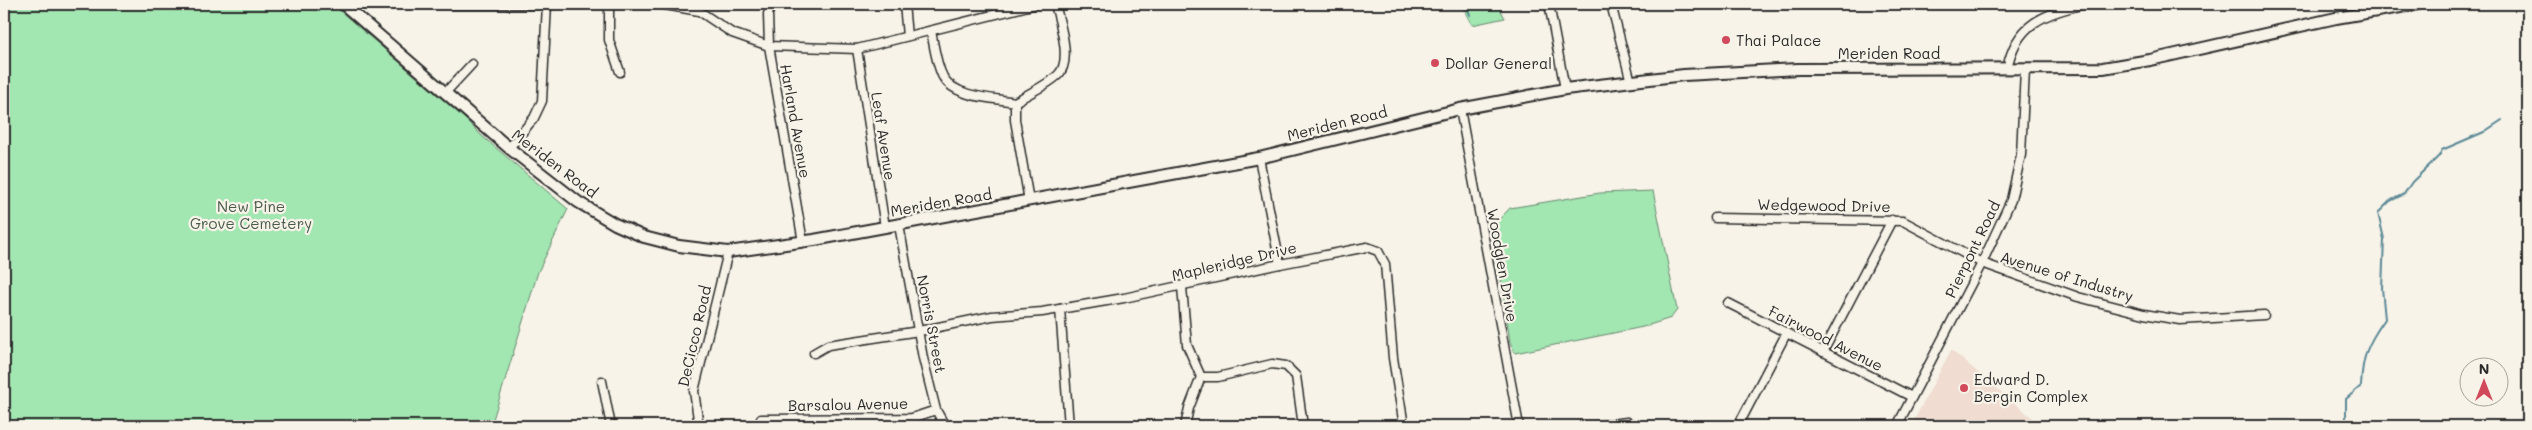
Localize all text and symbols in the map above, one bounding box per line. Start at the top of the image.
place label: Thai Palace [1736,30,1821,50]
marker: Thai Palace [1720,34,1732,46]
street label: Meriden Road [1838,43,1940,63]
place label: Dollar General [1445,53,1552,73]
marker: Dollar General [1429,57,1441,69]
street label: Harland Avenue [776,63,816,179]
street label: Leaf Avenue [867,90,901,182]
street label: Meriden Road [1285,101,1389,145]
street label: Meriden Road [508,124,602,202]
street label: Meriden Road [889,183,993,221]
street label: Wedgewood Drive [1757,194,1891,216]
park label: New Pine Grove Cemetery [190,196,312,233]
street label: Pierpont Road [1940,197,2004,301]
street label: Woodglen Drive [1483,207,1523,323]
street label: Mapleridge Drive [1170,237,1298,285]
street label: Avenue of Industry [1998,246,2136,306]
street label: Norris Street [913,273,951,375]
street label: DeCicco Road [673,283,715,389]
street label: Fairwood Avenue [1766,301,1886,375]
north arrow [2460,358,2510,408]
text: N [2479,359,2489,378]
place label: Edward D. Bergin Complex [1974,369,2088,406]
marker: Edward D. Bergin Complex [1958,382,1970,394]
street label: Barsalou Avenue [788,393,908,415]

